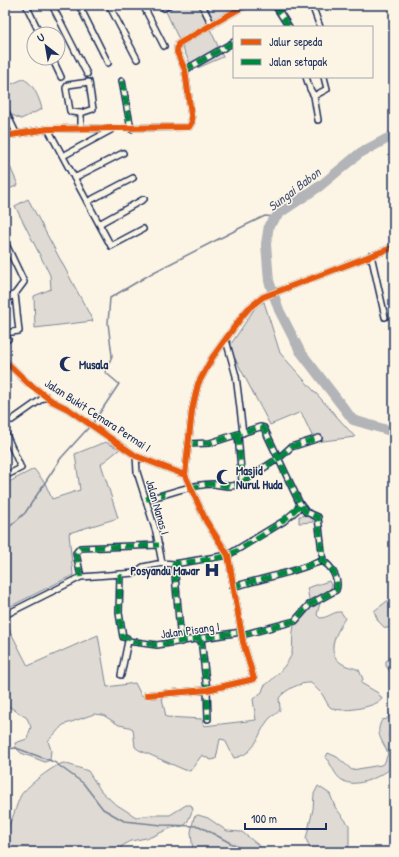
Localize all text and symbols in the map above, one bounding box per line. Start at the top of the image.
north arrow [26,26,66,66]
legend [233,26,373,78]
text: U [35,30,47,45]
text: Jalur sepeda [269,33,323,50]
text: Jalan setapak [269,53,327,70]
water label: Sungai Babon [264,162,326,216]
mosque icon: Musala [58,355,76,373]
place label: Musala [79,356,108,373]
street label: Jalan Bukit Cemara Permai I [42,374,154,456]
place label: Masjid Nurul Huda [236,462,283,493]
mosque icon: Masjid Nurul Huda [215,468,233,486]
street label: Jalan Nanas I [142,477,174,537]
hospital icon: Posyandu Mawar [203,561,221,579]
place label: Posyandu Mawar [131,562,200,580]
street label: Jalan Pisang I [159,617,221,643]
scale bar [245,805,326,831]
text: 100 m [251,810,277,827]

